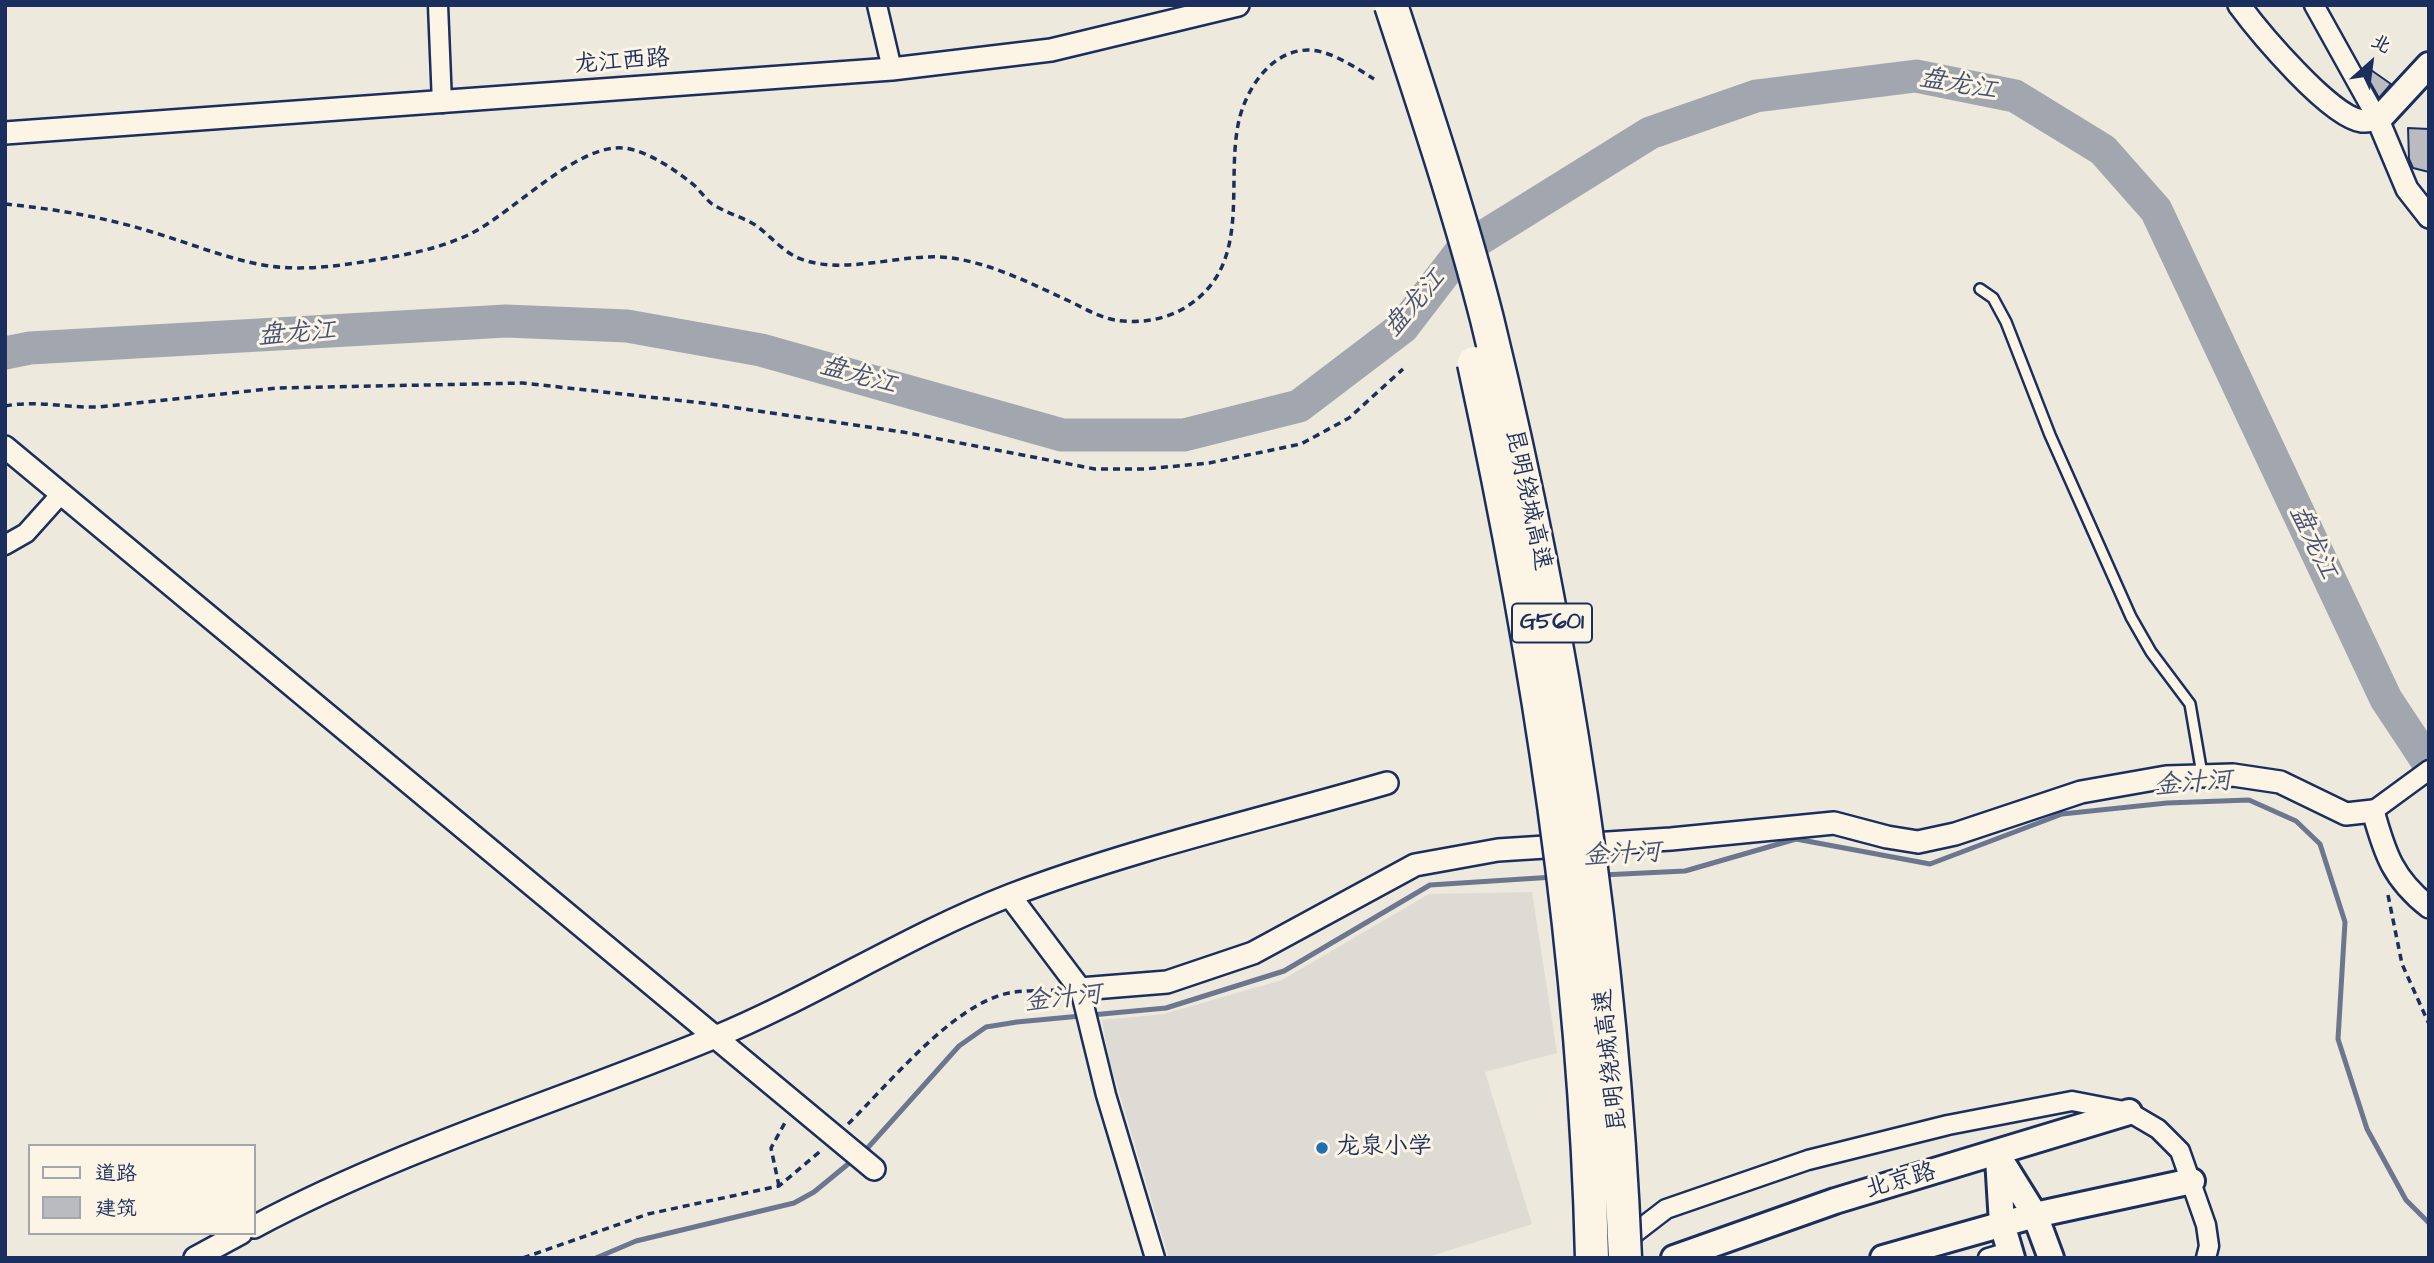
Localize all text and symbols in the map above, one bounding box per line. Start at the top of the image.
north arrow [2336,28,2406,98]
text: 北 [2366,28,2396,60]
street label: 龙江西路 [573,45,671,81]
water label: 盘龙江 [1917,64,1999,108]
water label: 盘龙江 [1379,264,1453,344]
water label: 盘龙江 [257,317,337,353]
water label: 盘龙江 [816,351,900,403]
street label: 昆明绕城高速 [1498,427,1556,573]
water label: 盘龙江 [2281,501,2343,585]
road number: G5601 [1512,604,1592,642]
water label: 金汁河 [2153,767,2233,803]
water label: 金汁河 [1582,838,1662,874]
water label: 金汁河 [1023,980,1103,1020]
street label: 昆明绕城高速 [1590,987,1634,1133]
place label: 龙泉小学 [1336,1134,1432,1162]
marker: 龙泉小学 [1314,1140,1330,1156]
legend [28,1144,256,1235]
street label: 北京路 [1862,1158,1940,1206]
text: 道路 [95,1159,137,1188]
text: 建筑 [95,1194,137,1223]

